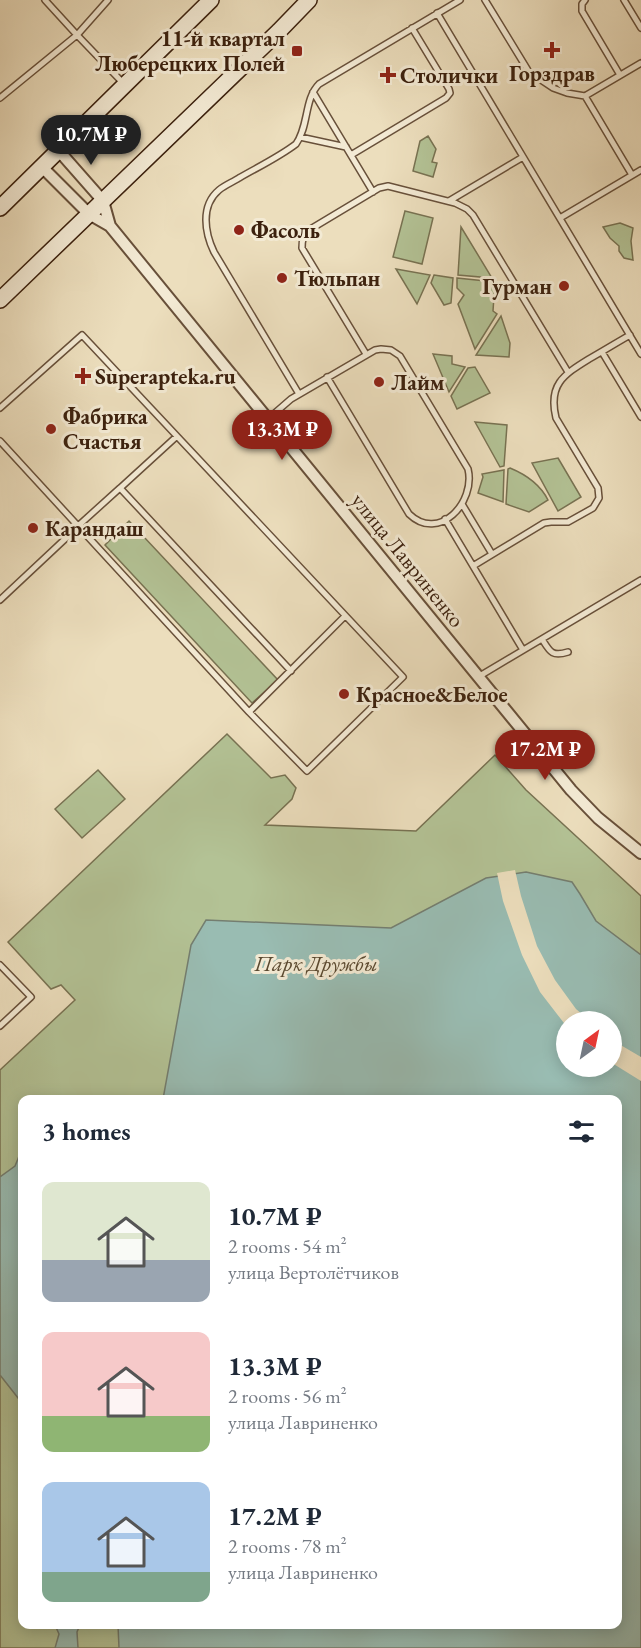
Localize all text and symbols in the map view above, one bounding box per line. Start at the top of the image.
place label: 11-й квартал Люберецких Полей [95,24,285,78]
marker: Горздрав [545,43,559,57]
marker: 11-й квартал Люберецких Полей [290,44,304,58]
place label: Горздрав [509,59,595,88]
place label: Столички [400,61,498,90]
marker: Столички [381,68,395,82]
pin: 10.7M ₽ [36,115,146,166]
text: 10.7M ₽ [55,121,127,147]
place label: Фасоль [251,216,320,245]
marker: Фасоль [232,223,246,237]
place label: Тюльпан [294,264,381,293]
marker: Тюльпан [275,271,289,285]
place label: Гурман [482,272,552,301]
marker: Гурман [557,279,571,293]
place label: Superapteka.ru [95,362,236,391]
place label: Лайм [391,368,445,397]
marker: Superapteka.ru [76,369,90,383]
marker: Лайм [372,375,386,389]
place label: Фабрика Счастья [63,402,148,456]
pin: 13.3M ₽ [227,410,337,461]
text: 13.3M ₽ [246,416,318,442]
marker: Фабрика Счастья [44,422,58,436]
street label: улица Лавриненко [345,487,471,633]
place label: Карандаш [45,514,144,543]
marker: Карандаш [26,521,40,535]
place label: Красное&Белое [356,680,508,709]
marker: Красное&Белое [337,687,351,701]
pin: 17.2M ₽ [490,730,600,781]
text: 17.2M ₽ [509,736,581,762]
park label: Парк Дружбы [253,949,378,978]
north arrow [556,1011,622,1077]
map controls [556,1011,622,1077]
text: 3 homes [42,1114,131,1148]
icon: filters [565,1115,598,1148]
text: 10.7M ₽ [228,1199,322,1233]
icon: home [90,1206,162,1278]
text: 2 rooms · 54 m² [228,1233,347,1259]
text: улица Вертолётчиков [228,1259,399,1285]
text: 13.3M ₽ [228,1349,322,1383]
icon: home [90,1356,162,1428]
text: 2 rooms · 56 m² [228,1383,347,1409]
text: улица Лавриненко [228,1409,378,1435]
text: 17.2M ₽ [228,1499,322,1533]
icon: home [90,1506,162,1578]
text: 2 rooms · 78 m² [228,1533,347,1559]
text: улица Лавриненко [228,1559,378,1585]

